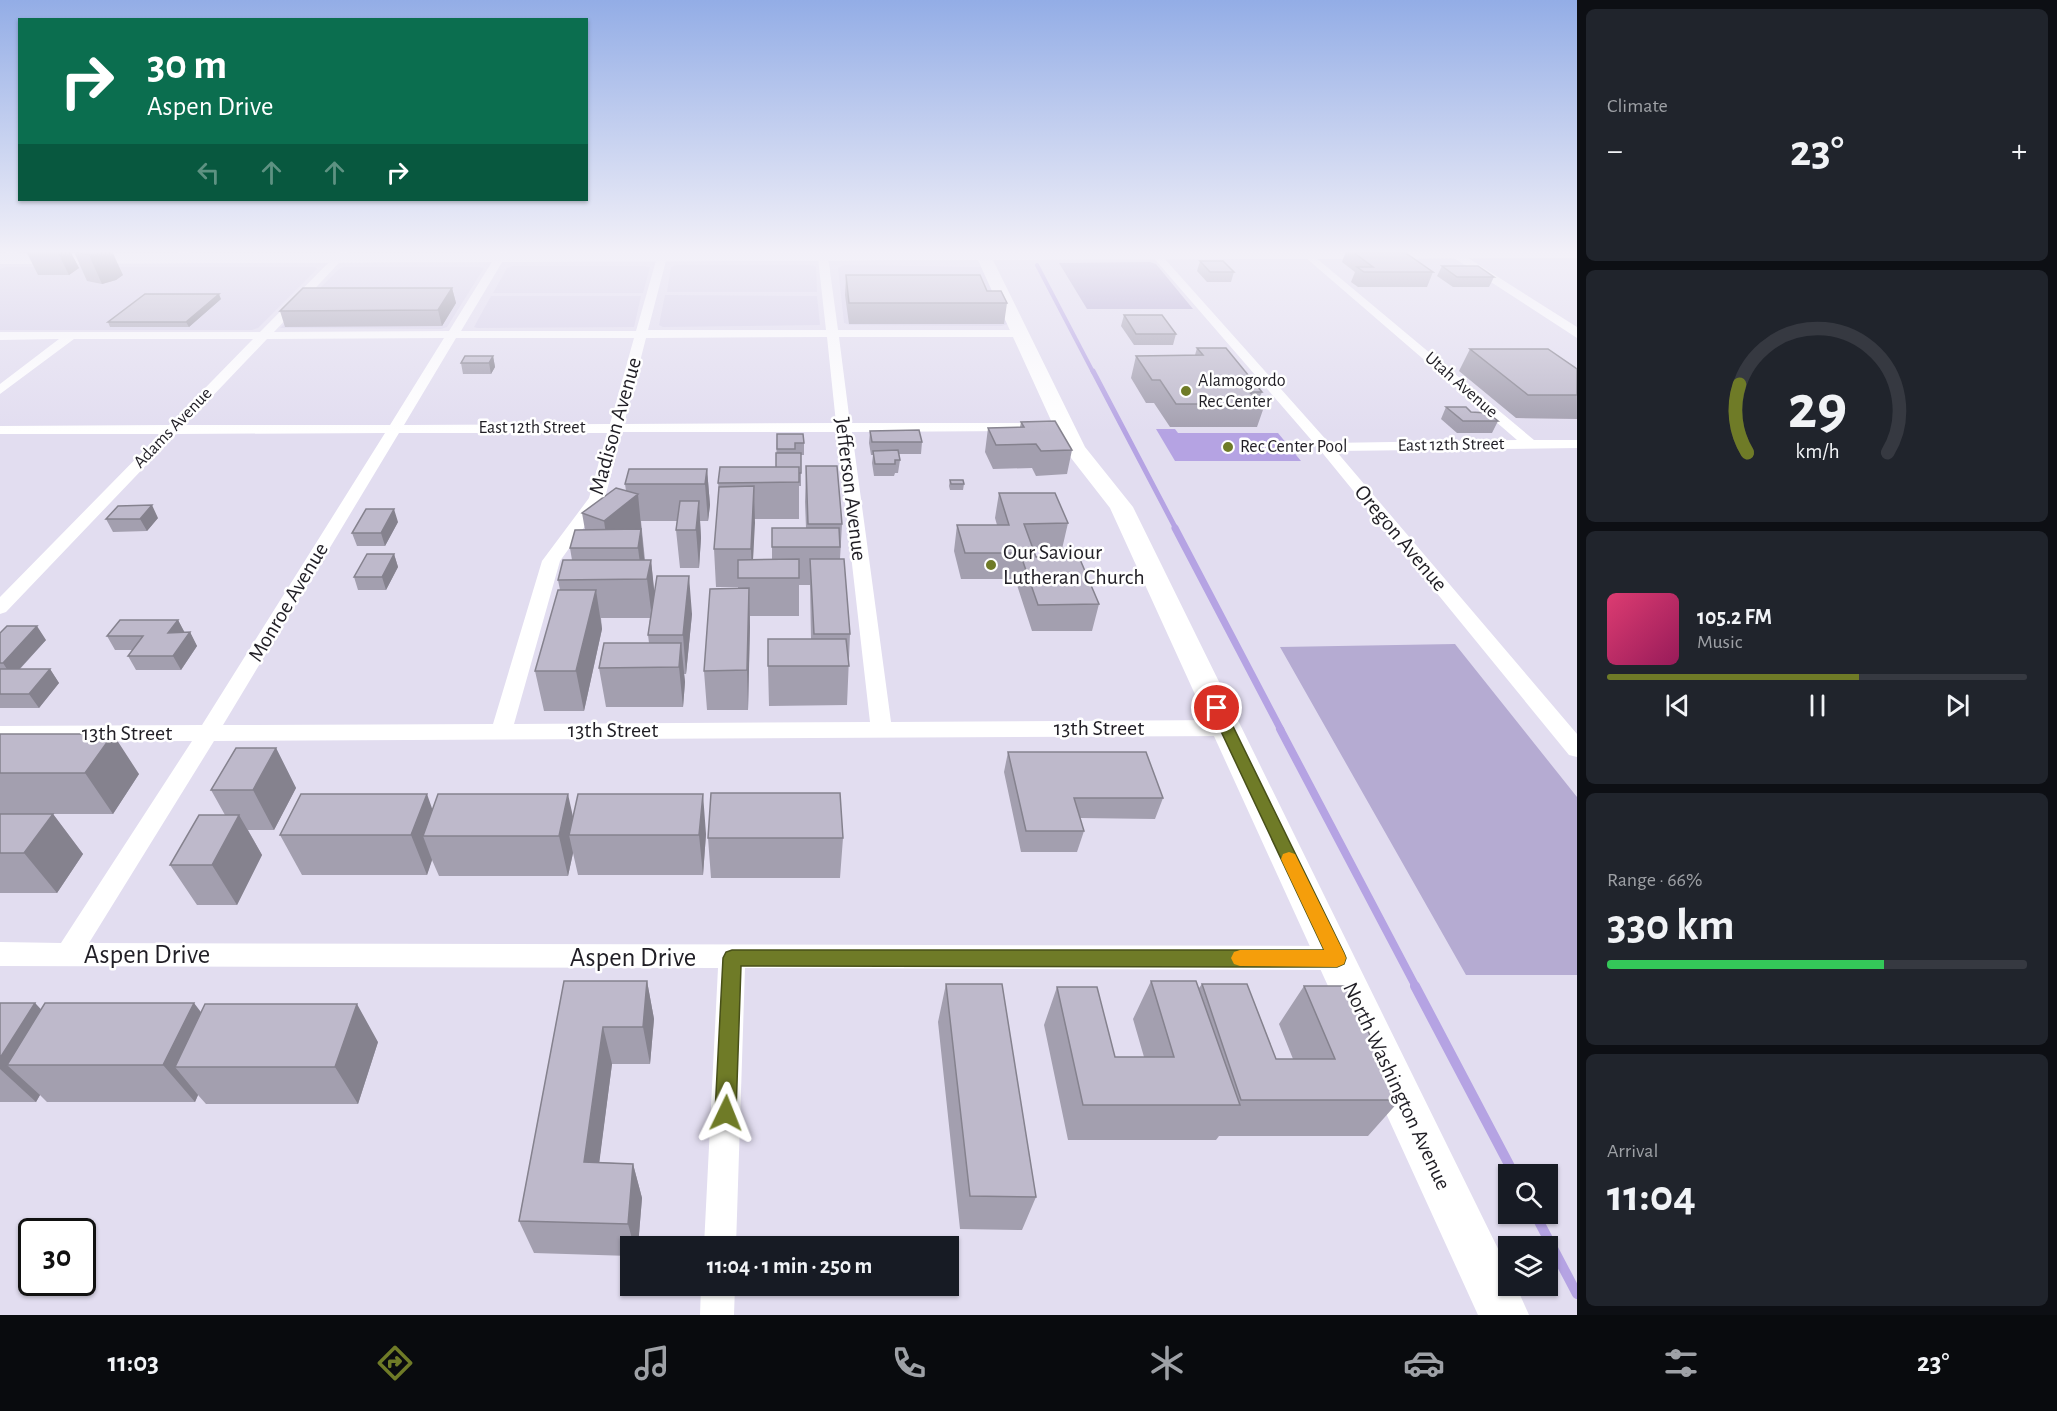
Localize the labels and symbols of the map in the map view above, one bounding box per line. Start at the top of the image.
street label: Utah Avenue [1421,349,1501,421]
street label: Madison Avenue [585,355,645,497]
place label: Alamogordo Rec Center [1198,372,1286,411]
street label: Adams Avenue [130,384,216,472]
marker: Alamogordo Rec Center [1179,384,1193,398]
street label: Jefferson Avenue [831,416,871,562]
street label: East 12th Street [479,419,586,437]
street label: East 12th Street [1397,435,1505,455]
place label: Rec Center Pool [1240,438,1347,456]
marker: Rec Center Pool [1221,440,1235,454]
street label: Oregon Avenue [1350,481,1452,595]
street label: Monroe Avenue [244,539,332,665]
place label: Our Saviour Lutheran Church [1003,541,1145,588]
marker: Our Saviour Lutheran Church [984,558,998,572]
pin [1191,682,1242,733]
street label: 13th Street [1054,717,1144,739]
street label: 13th Street [568,719,658,741]
street label: 13th Street [82,722,172,744]
street label: Aspen Drive [84,941,210,968]
street label: Aspen Drive [570,944,696,971]
street label: North Washington Avenue [1339,979,1455,1193]
position arrow [694,1081,758,1145]
speed limit sign: 30 [18,1218,96,1296]

